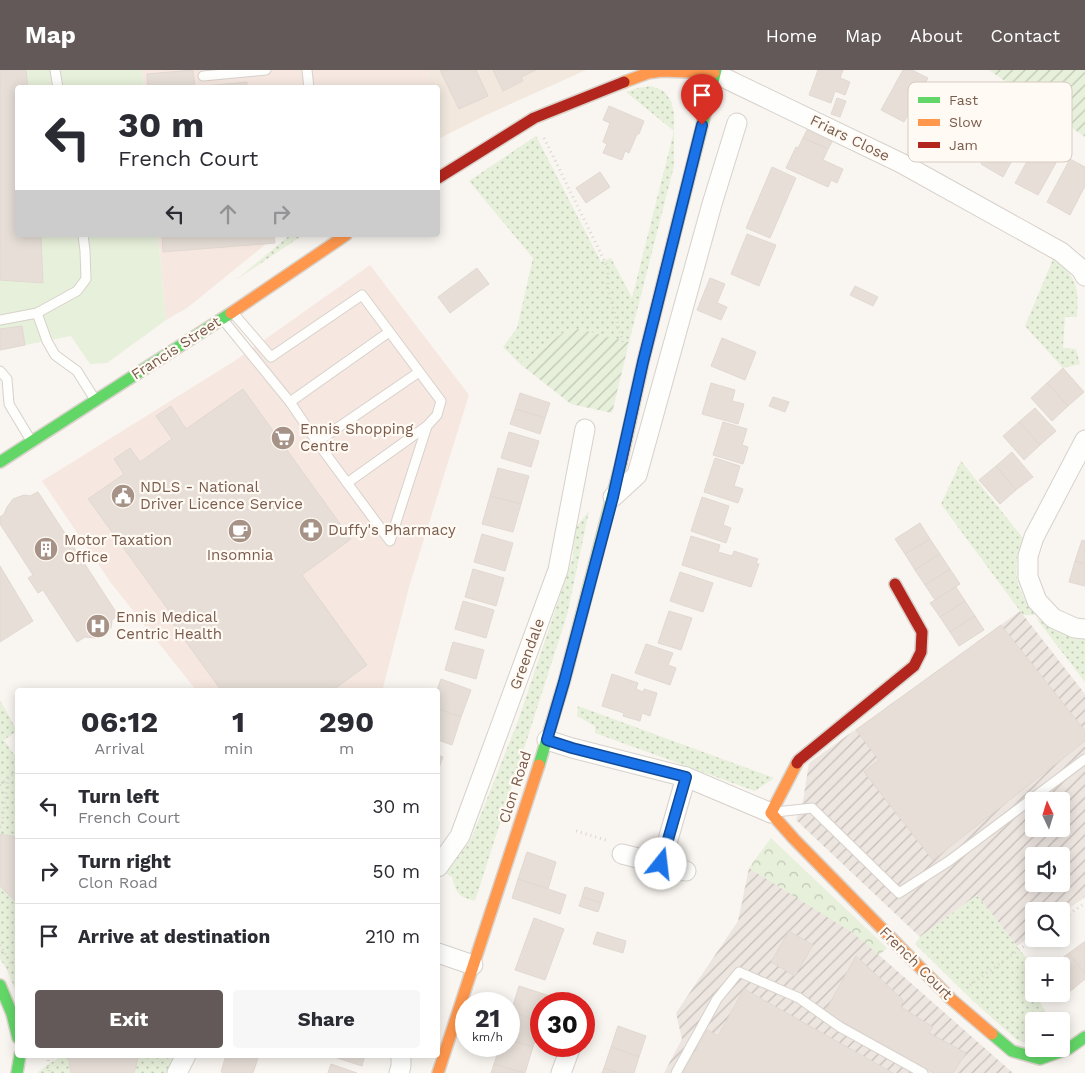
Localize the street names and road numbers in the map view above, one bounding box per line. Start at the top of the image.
street label: Friars Close [807,111,893,165]
street label: Francis Street [128,312,225,384]
street label: Greendale [506,616,548,692]
street label: Clon Road [495,749,535,825]
street label: French Court [876,923,957,1004]

